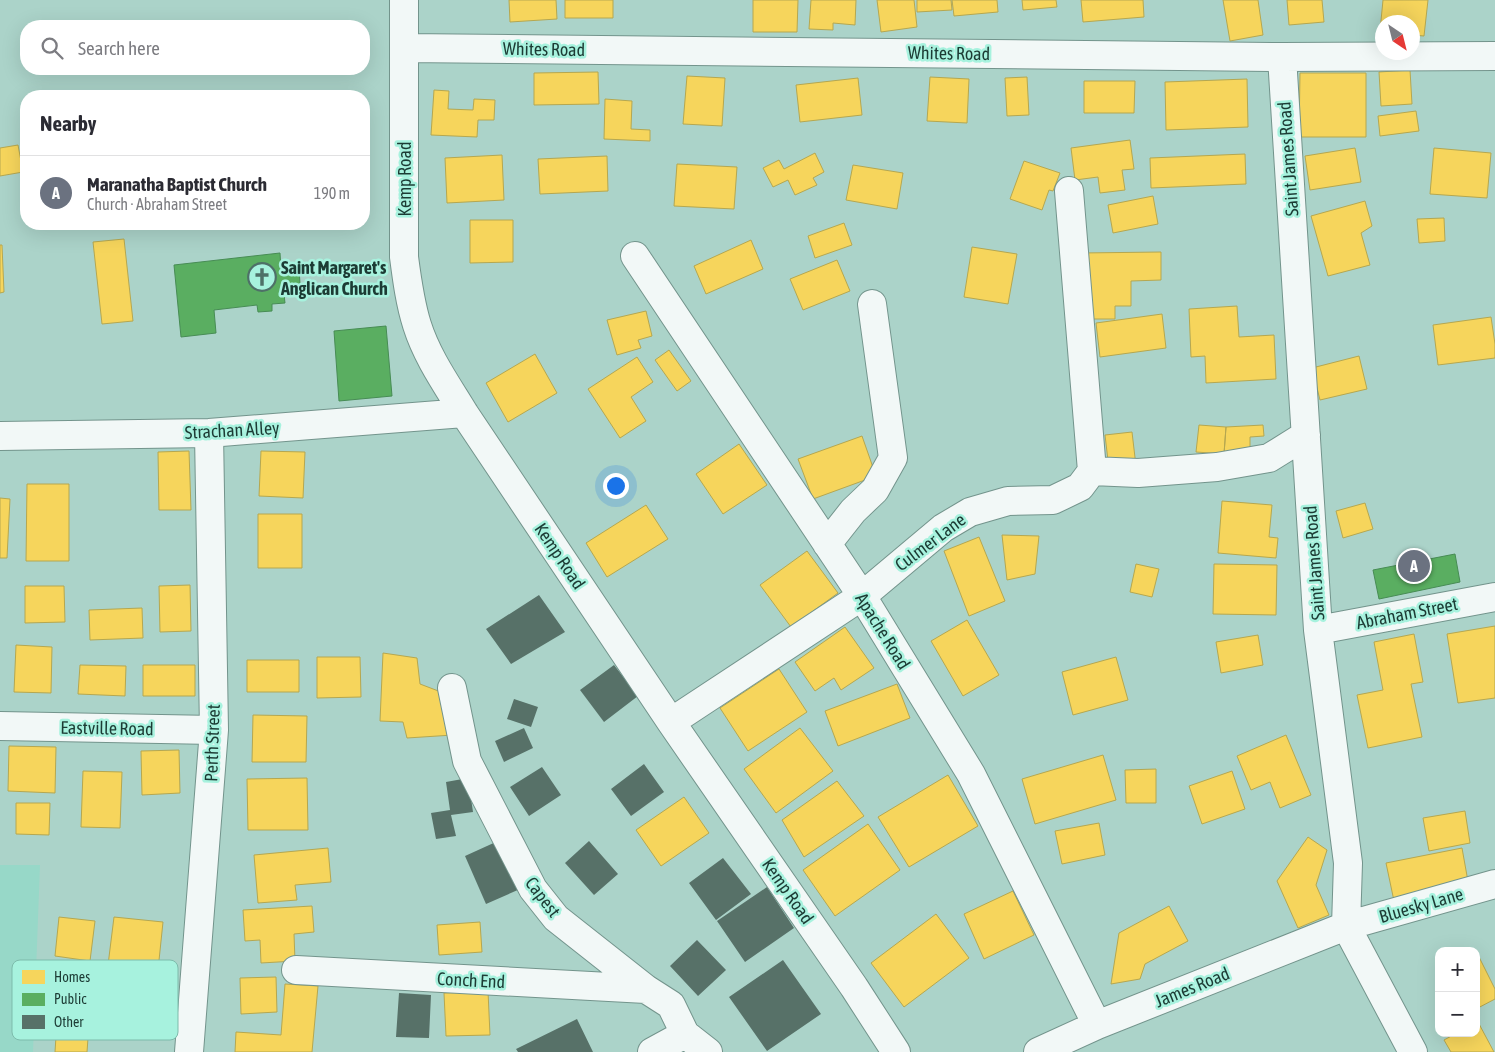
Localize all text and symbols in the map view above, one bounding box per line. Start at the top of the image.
north arrow [1375,15,1420,60]
search box [20,20,370,75]
icon: search [38,34,66,62]
text: Search here [78,37,160,59]
street label: Whites Road [503,38,585,60]
street label: Whites Road [908,42,990,64]
street label: Saint James Road [1274,101,1302,217]
text: Nearby [40,111,96,135]
street label: Kemp Road [394,142,415,216]
text: Maranatha Baptist Church [87,173,267,195]
text: A [52,184,60,202]
text: 190 m [314,184,350,202]
text: Church · Abraham Street [87,195,227,213]
place label: Saint Margaret's Anglican Church [280,257,388,299]
church icon: Saint Margaret's Anglican Church [247,262,277,292]
street label: Strachan Alley [184,417,280,443]
your location [603,473,629,499]
street label: Saint James Road [1300,505,1328,621]
street label: Culmer Lane [891,509,969,575]
street label: Kemp Road [530,519,590,593]
pin: A [1398,547,1430,585]
street label: Apache Road [851,589,915,673]
street label: Abraham Street [1355,593,1459,633]
street label: Perth Street [200,704,224,782]
street label: Eastville Road [60,717,154,739]
street label: Kemp Road [758,854,818,928]
street label: Capest [521,873,565,921]
street label: Bluesky Lane [1377,883,1465,927]
map controls [1435,947,1480,1037]
button: + [1435,947,1480,992]
legend [12,960,178,1040]
street label: James Road [1152,963,1232,1011]
street label: Conch End [436,968,506,992]
text: Homes [54,969,90,985]
text: Public [54,991,87,1007]
button: − [1435,992,1480,1037]
text: Other [54,1014,84,1030]

